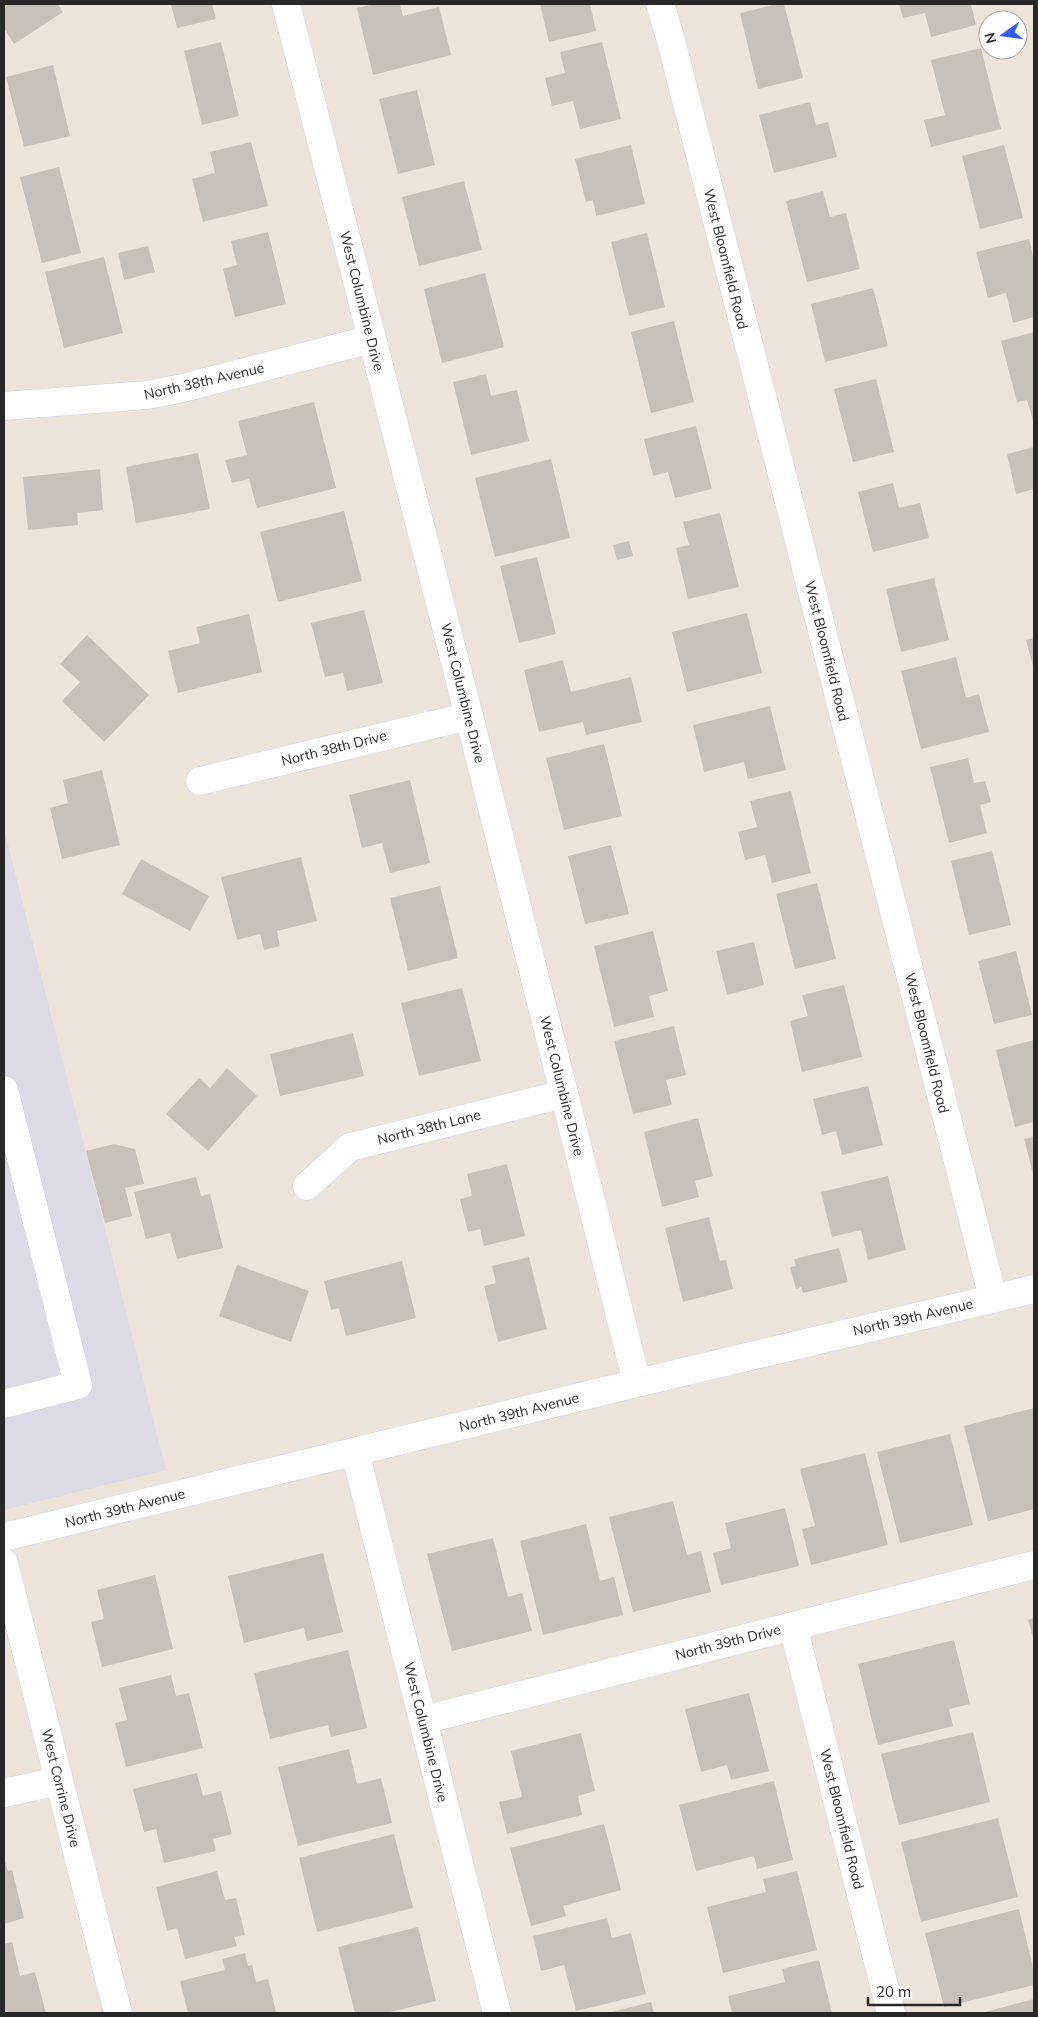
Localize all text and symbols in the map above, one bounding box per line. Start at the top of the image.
north arrow [978,10,1028,60]
text: N [980,31,1000,45]
street label: West Bloomfield Road [700,187,752,331]
street label: West Columbine Drive [336,229,388,373]
street label: North 38th Avenue [142,358,266,404]
street label: West Bloomfield Road [801,579,853,723]
street label: West Columbine Drive [437,621,489,765]
street label: North 38th Drive [279,726,389,770]
street label: West Bloomfield Road [901,971,953,1115]
street label: West Columbine Drive [536,1014,588,1158]
street label: North 38th Lane [375,1105,483,1149]
street label: North 39th Avenue [851,1294,975,1340]
street label: North 39th Avenue [457,1388,581,1436]
street label: North 39th Avenue [63,1484,187,1532]
street label: North 39th Drive [673,1620,783,1664]
street label: West Columbine Drive [400,1660,452,1804]
street label: West Corrine Drive [38,1727,84,1849]
street label: West Bloomfield Road [816,1747,868,1891]
scale bar [868,1974,960,2006]
text: 20 m [876,1982,911,2001]

